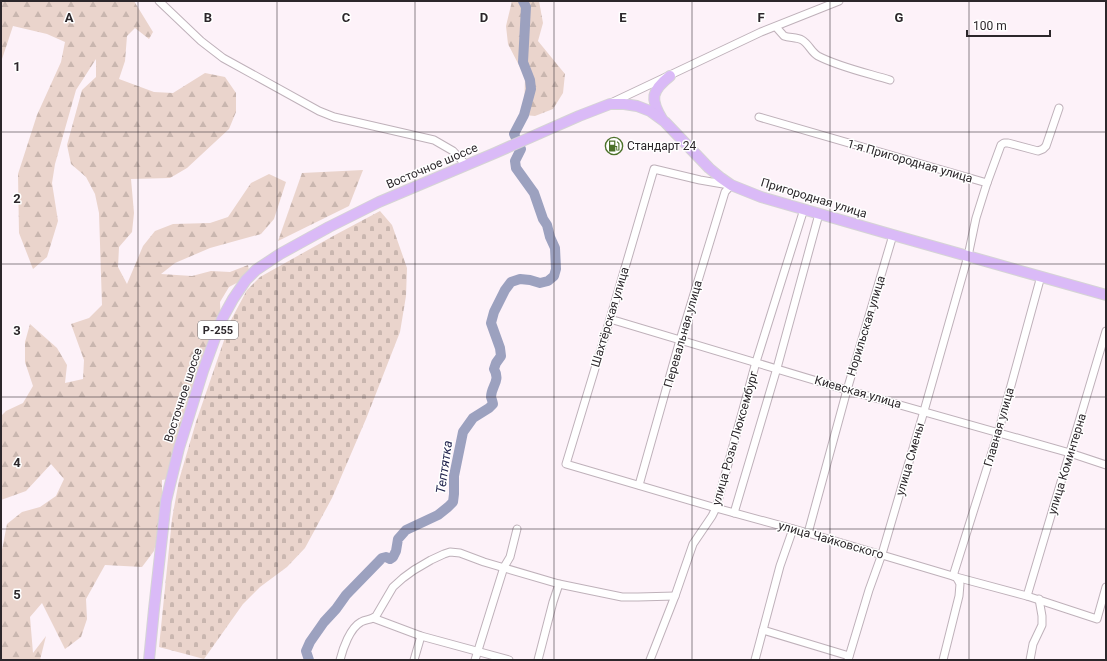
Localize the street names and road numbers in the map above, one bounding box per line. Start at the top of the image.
street label: 1-я Пригородная улица [846,136,974,186]
street label: Восточное шоссе [384,140,480,192]
street label: Пригородная улица [759,175,869,221]
street label: Шахтёрская улица [588,265,632,369]
street label: Норильская улица [844,274,888,378]
street label: Перевальная улица [661,279,705,389]
road number: Р-255 [198,321,238,339]
street label: Восточное шоссе [161,346,205,444]
street label: улица Розы Люксембург [709,369,761,507]
street label: Киевская улица [813,373,903,411]
street label: Главная улица [981,386,1017,468]
street label: улица Коминтерна [1045,412,1089,516]
street label: улица Смены [893,421,927,497]
street label: улица Чайковского [777,518,885,562]

